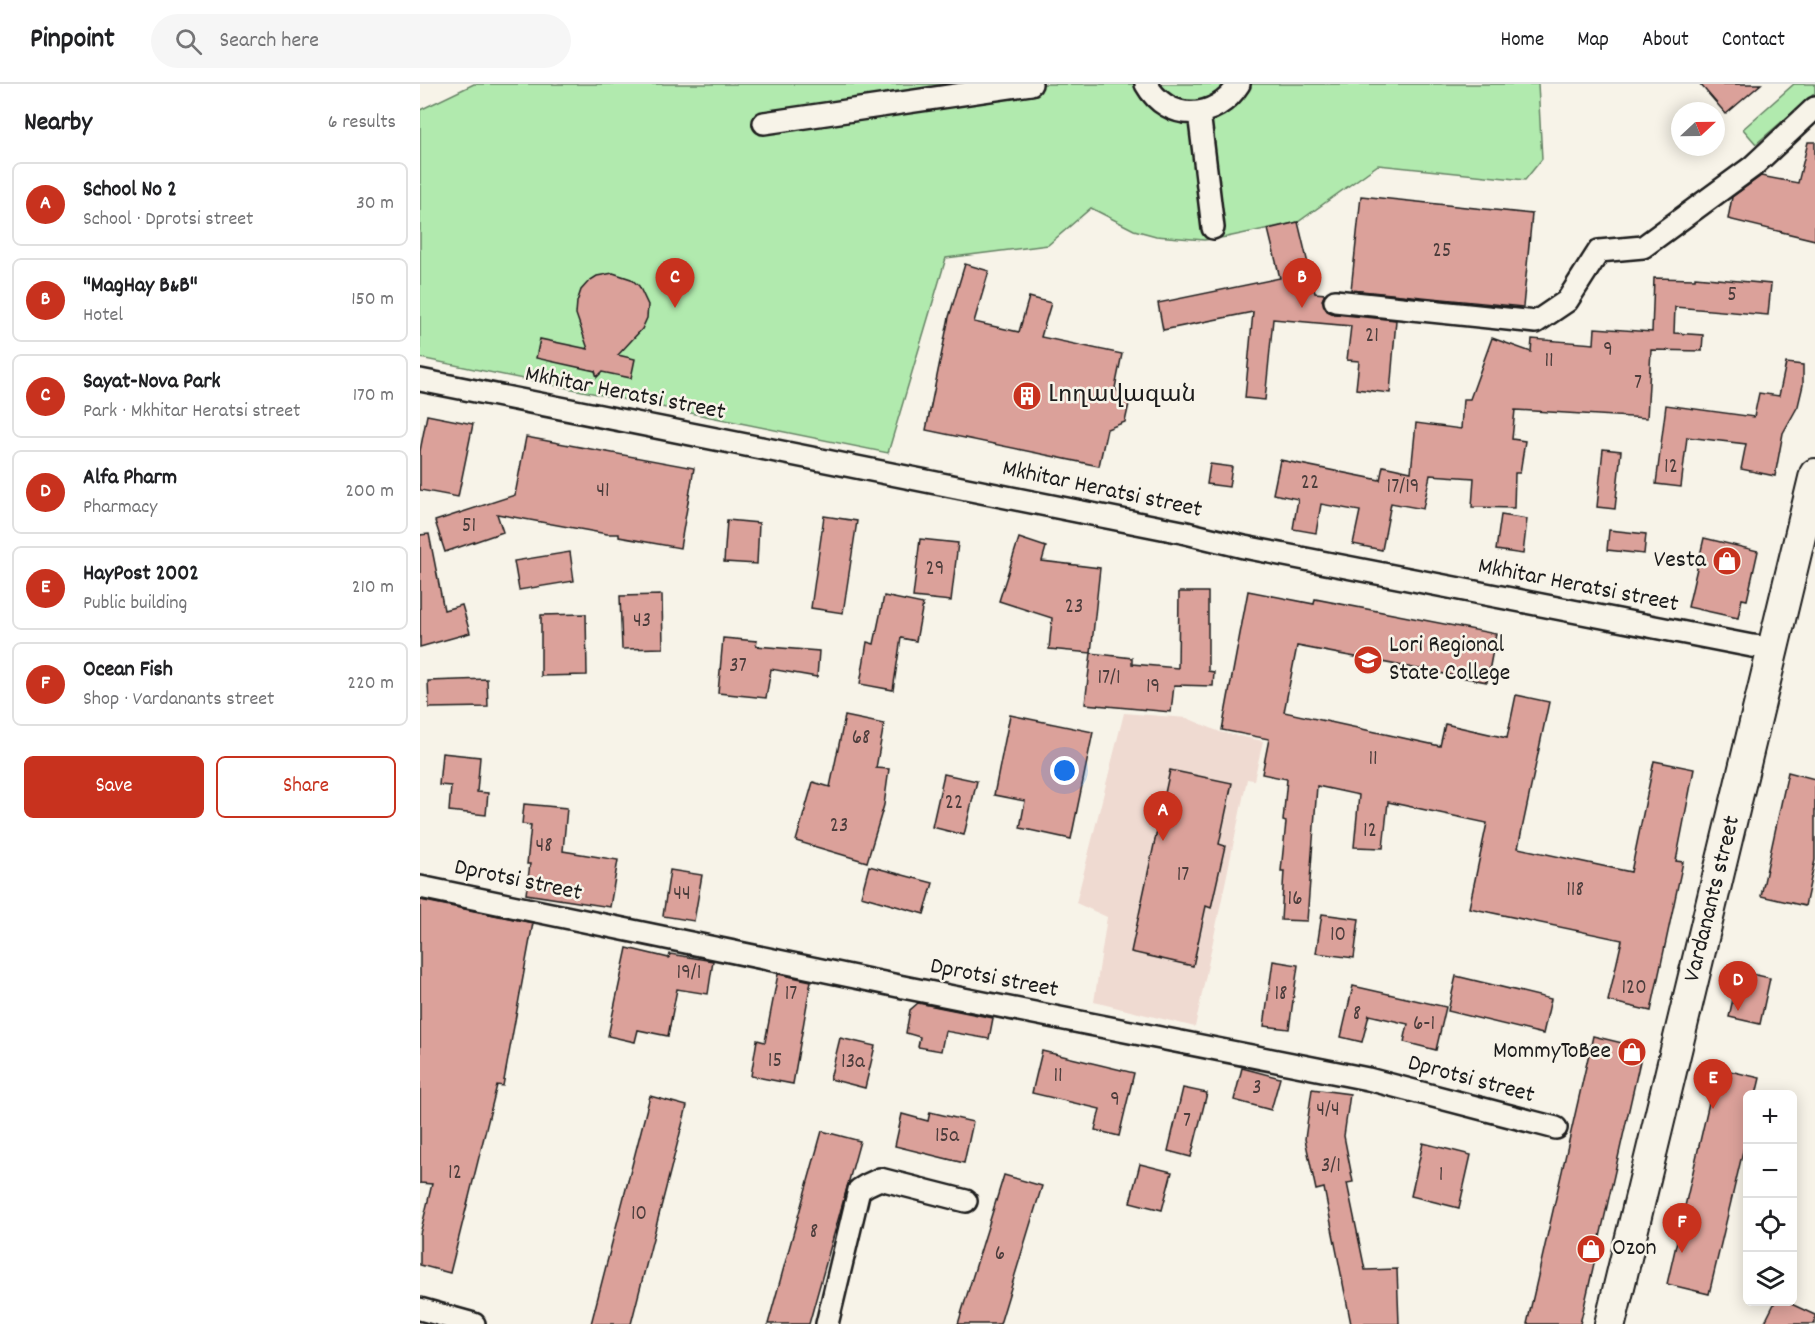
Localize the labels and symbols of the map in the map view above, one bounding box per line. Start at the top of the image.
north arrow [1671,102,1725,156]
house number: 25 [1433,237,1451,267]
pin: C [656,258,694,308]
pin: B [1282,258,1322,308]
house number: 5 [1727,281,1737,311]
house number: 21 [1365,322,1379,352]
house number: 9 [1603,336,1613,366]
house number: 11 [1544,347,1554,377]
street label: Mkhitar Heratsi street [522,358,728,430]
house number: 7 [1634,369,1642,399]
place label: Լողավազան [1048,379,1196,413]
building icon: Լողավազան [1011,380,1043,412]
street label: Mkhitar Heratsi street [999,452,1205,528]
house number: 12 [1664,453,1678,483]
house number: 22 [1301,469,1319,499]
house number: 17/19 [1387,473,1419,503]
house number: 41 [596,477,610,507]
house number: 51 [462,512,476,542]
place label: Vesta [1654,544,1707,578]
shop icon: Vesta [1711,545,1743,577]
street label: Mkhitar Heratsi street [1475,550,1681,622]
house number: 29 [926,555,944,585]
house number: 23 [1065,593,1083,623]
house number: 43 [633,607,651,637]
place label: Lori Regional State College [1389,629,1510,691]
school or university icon: Lori Regional State College [1352,644,1384,676]
house number: 37 [729,652,747,682]
house number: 17/1 [1097,664,1121,694]
house number: 19 [1146,673,1160,703]
house number: 68 [852,724,870,754]
house number: 11 [1368,745,1378,775]
your location [1050,756,1079,785]
house number: 22 [945,789,963,819]
pin: A [1144,792,1182,841]
house number: 23 [830,812,848,842]
street label: Vardanants street [1676,812,1750,986]
house number: 12 [1363,817,1377,847]
house number: 48 [535,832,553,862]
street label: Dprotsi street [451,851,585,911]
house number: 17 [1177,861,1189,891]
house number: 118 [1566,876,1584,906]
house number: 44 [673,880,691,910]
house number: 16 [1288,885,1302,915]
house number: 10 [1330,921,1346,951]
street label: Dprotsi street [927,950,1061,1008]
house number: 19/1 [677,959,701,989]
pin: D [1718,962,1758,1011]
house number: 120 [1621,974,1647,1004]
house number: 17 [785,980,797,1010]
house number: 18 [1274,980,1288,1010]
house number: 8 [1353,1000,1361,1030]
house number: 6-1 [1413,1010,1435,1040]
place label: MommyToBee [1493,1035,1611,1069]
shop icon: MommyToBee [1616,1036,1648,1068]
house number: 15 [768,1047,782,1077]
street label: Dprotsi street [1404,1047,1538,1113]
house number: 13a [841,1048,866,1078]
pin: E [1694,1060,1732,1109]
house number: 11 [1053,1062,1063,1092]
house number: 3 [1252,1074,1262,1104]
house number: 9 [1110,1086,1120,1116]
house number: 4/4 [1316,1096,1340,1126]
house number: 7 [1183,1107,1191,1137]
house number: 15a [935,1122,960,1152]
house number: 3/1 [1321,1152,1341,1182]
house number: 12 [448,1159,462,1189]
house number: 1 [1439,1161,1443,1191]
house number: 10 [631,1200,647,1230]
pin: F [1662,1204,1702,1253]
house number: 8 [810,1218,818,1248]
place label: Ozon [1612,1232,1657,1266]
shop icon: Ozon [1575,1233,1607,1265]
house number: 6 [995,1240,1005,1270]

